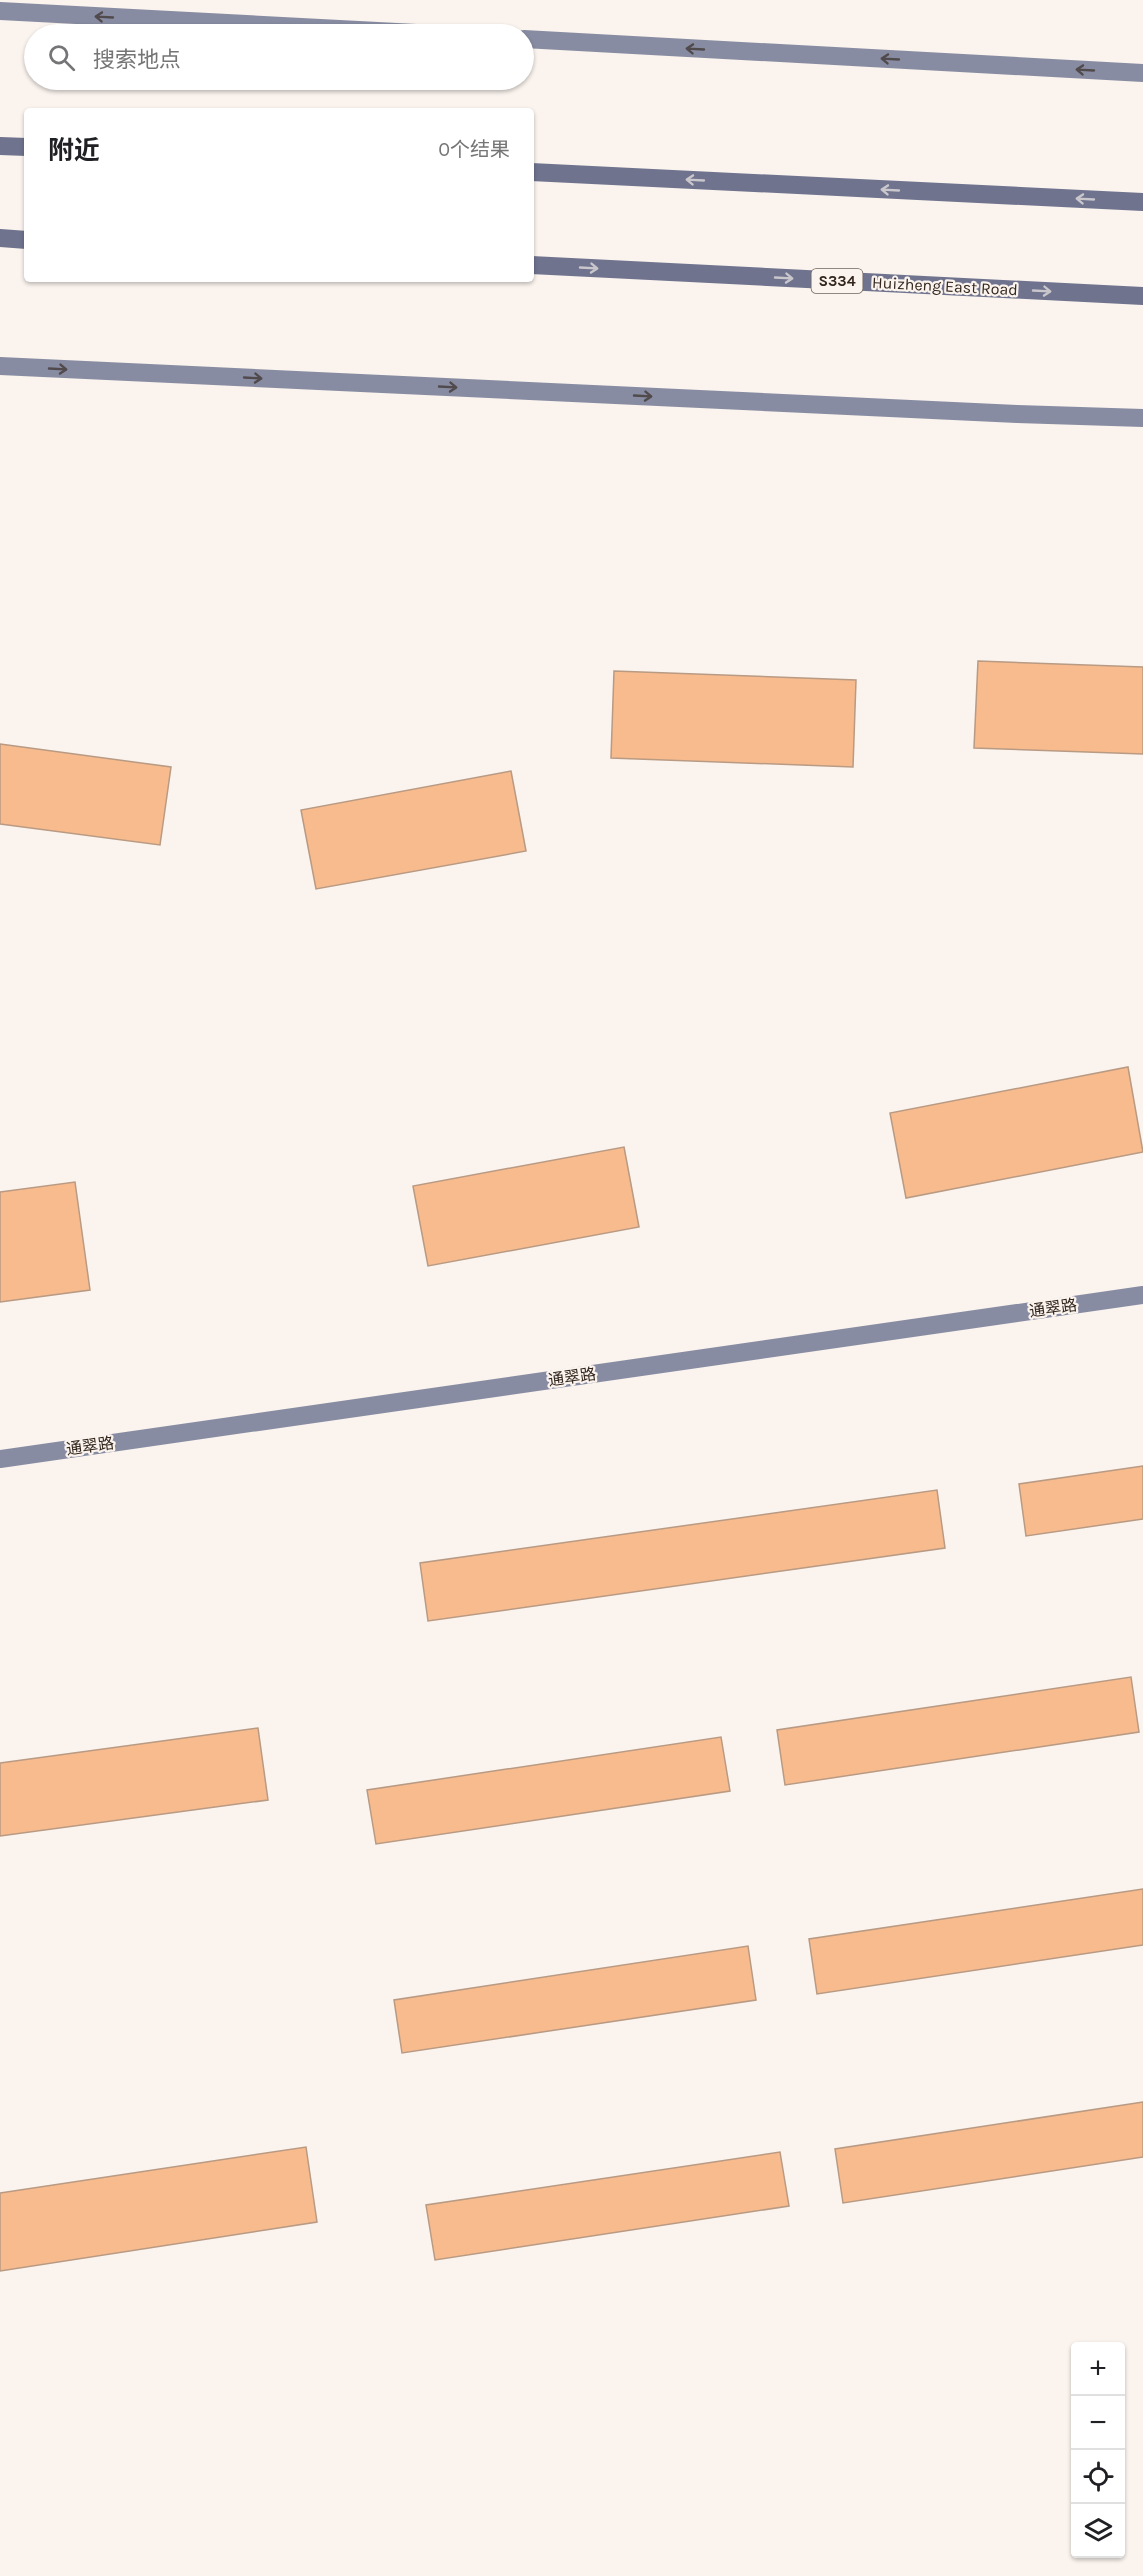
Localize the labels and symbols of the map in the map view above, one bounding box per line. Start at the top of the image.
one-way arrow [95,11,115,22]
one-way arrow [686,43,706,54]
one-way arrow [880,54,900,65]
one-way arrow [1075,64,1095,75]
one-way arrow [686,174,706,185]
one-way arrow [880,184,900,195]
one-way arrow [1075,193,1095,204]
one-way arrow [579,263,599,274]
road number: S334 [812,269,862,293]
one-way arrow [774,272,794,283]
street label: Huizheng East Road [872,273,1018,299]
one-way arrow [1031,285,1051,296]
one-way arrow [48,363,68,374]
one-way arrow [243,372,263,383]
one-way arrow [438,382,457,393]
one-way arrow [632,391,652,402]
street label: 通翠路 [1028,1295,1078,1321]
street label: 通翠路 [547,1364,597,1390]
street label: 通翠路 [65,1433,115,1459]

